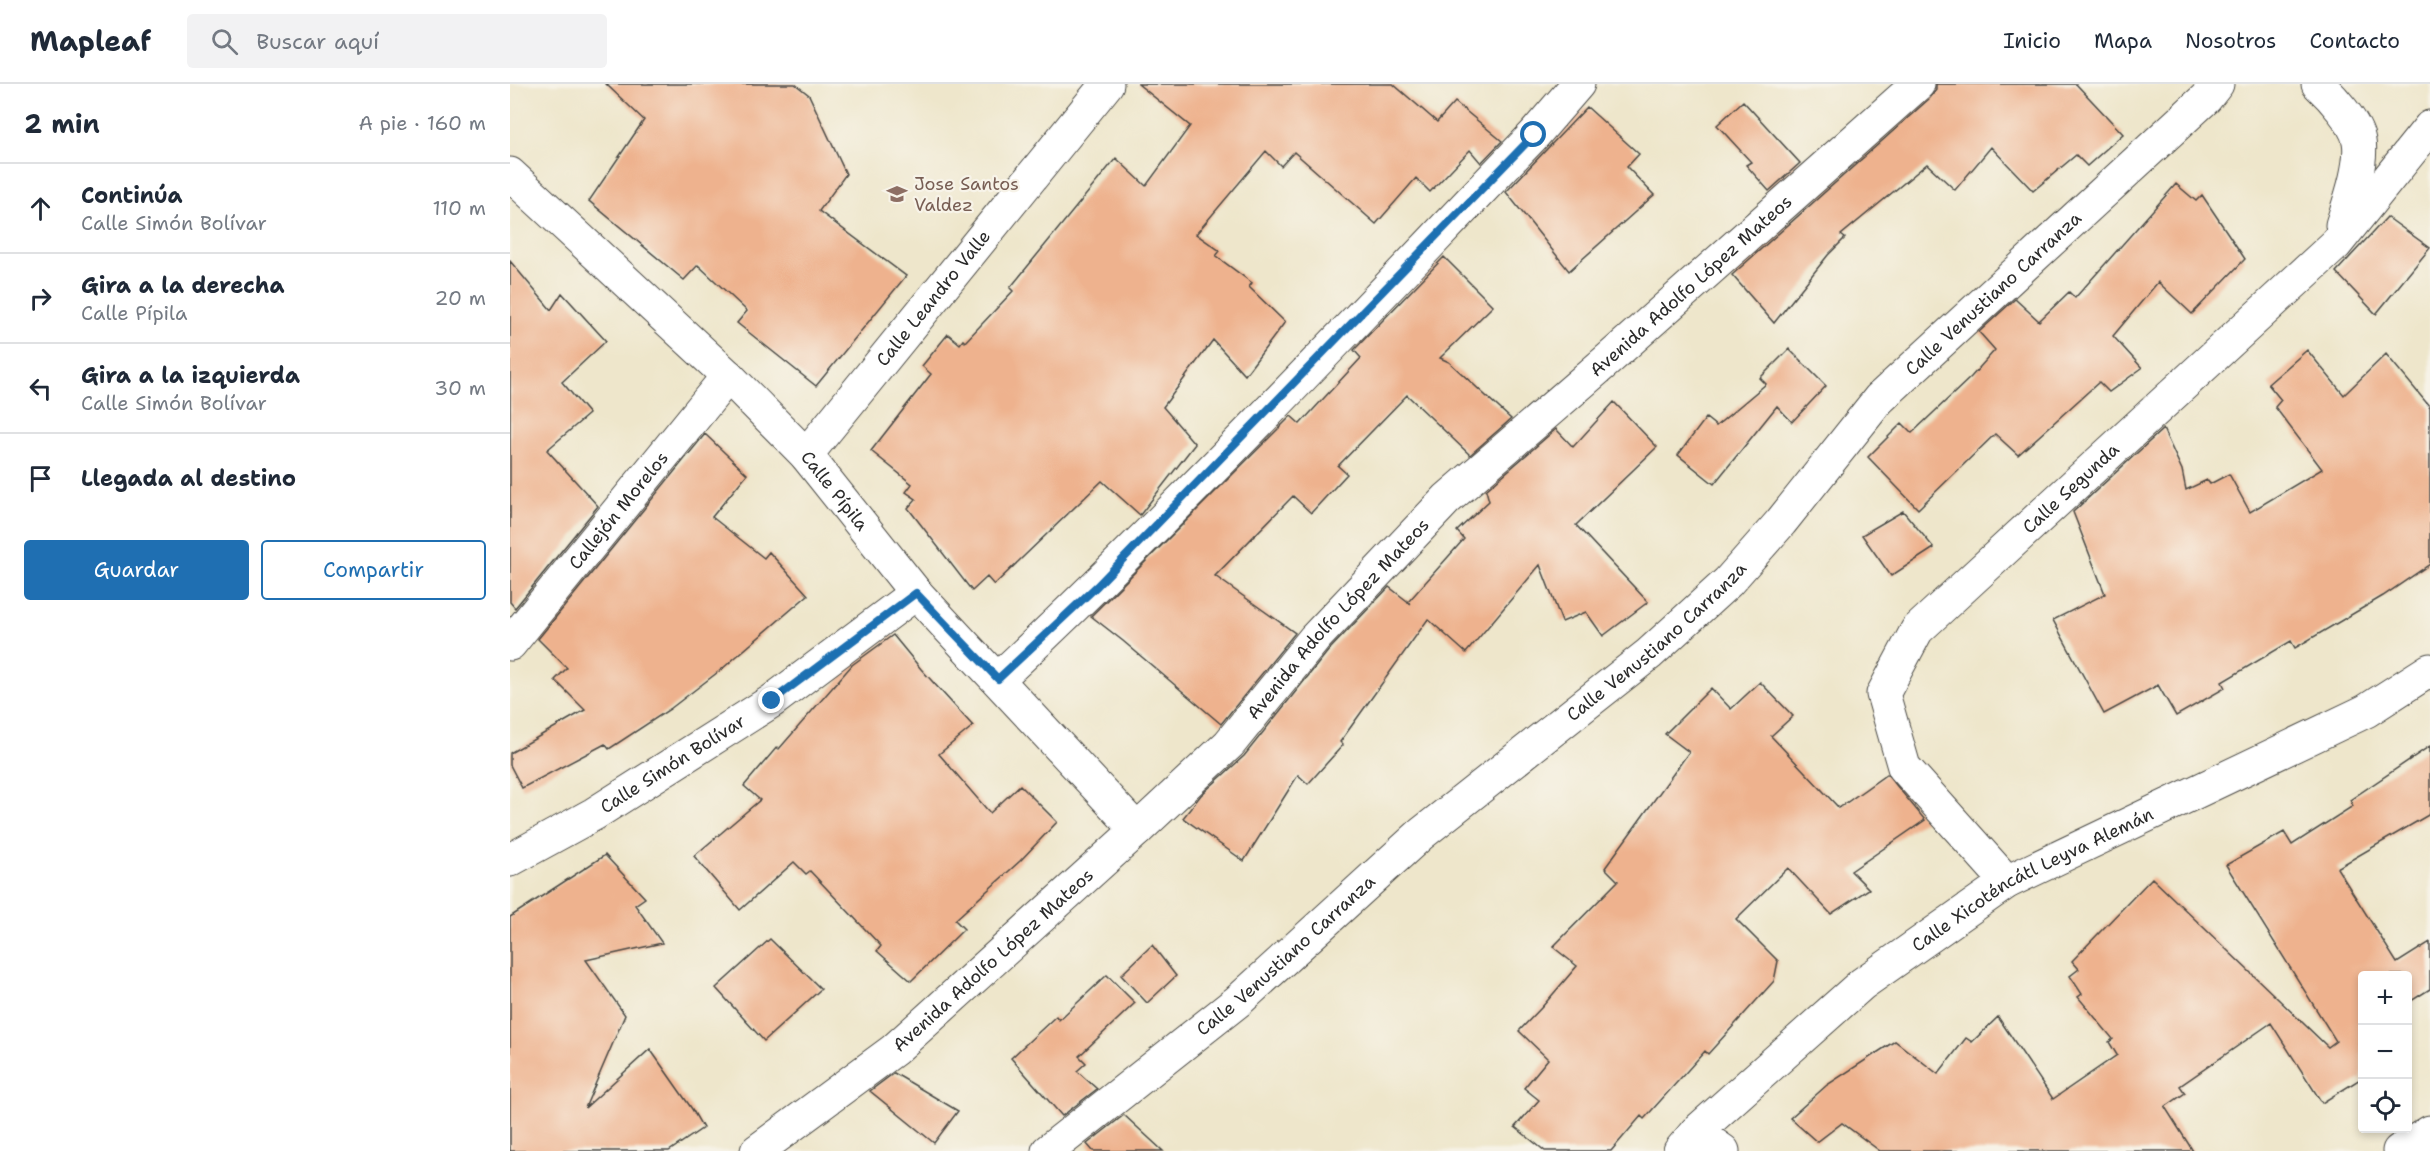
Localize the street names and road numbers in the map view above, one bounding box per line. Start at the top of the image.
street label: Avenida Adolfo López Mateos [1585,190,1797,382]
street label: Calle Venustiano Carranza [1900,206,2087,381]
street label: Calle Leandro Valle [871,225,996,371]
street label: Calle Segunda [2017,438,2124,539]
street label: Calle Pípila [795,446,874,536]
street label: Callejón Morelos [563,447,674,575]
street label: Avenida Adolfo López Mateos [1242,513,1435,725]
street label: Calle Venustiano Carranza [1562,557,1752,727]
street label: Calle Simón Bolívar [596,709,750,819]
street label: Calle Xicoténcátl Leyva Alemán [1907,802,2157,957]
street label: Avenida Adolfo López Mateos [888,863,1099,1057]
street label: Calle Venustiano Carranza [1191,870,1380,1041]

